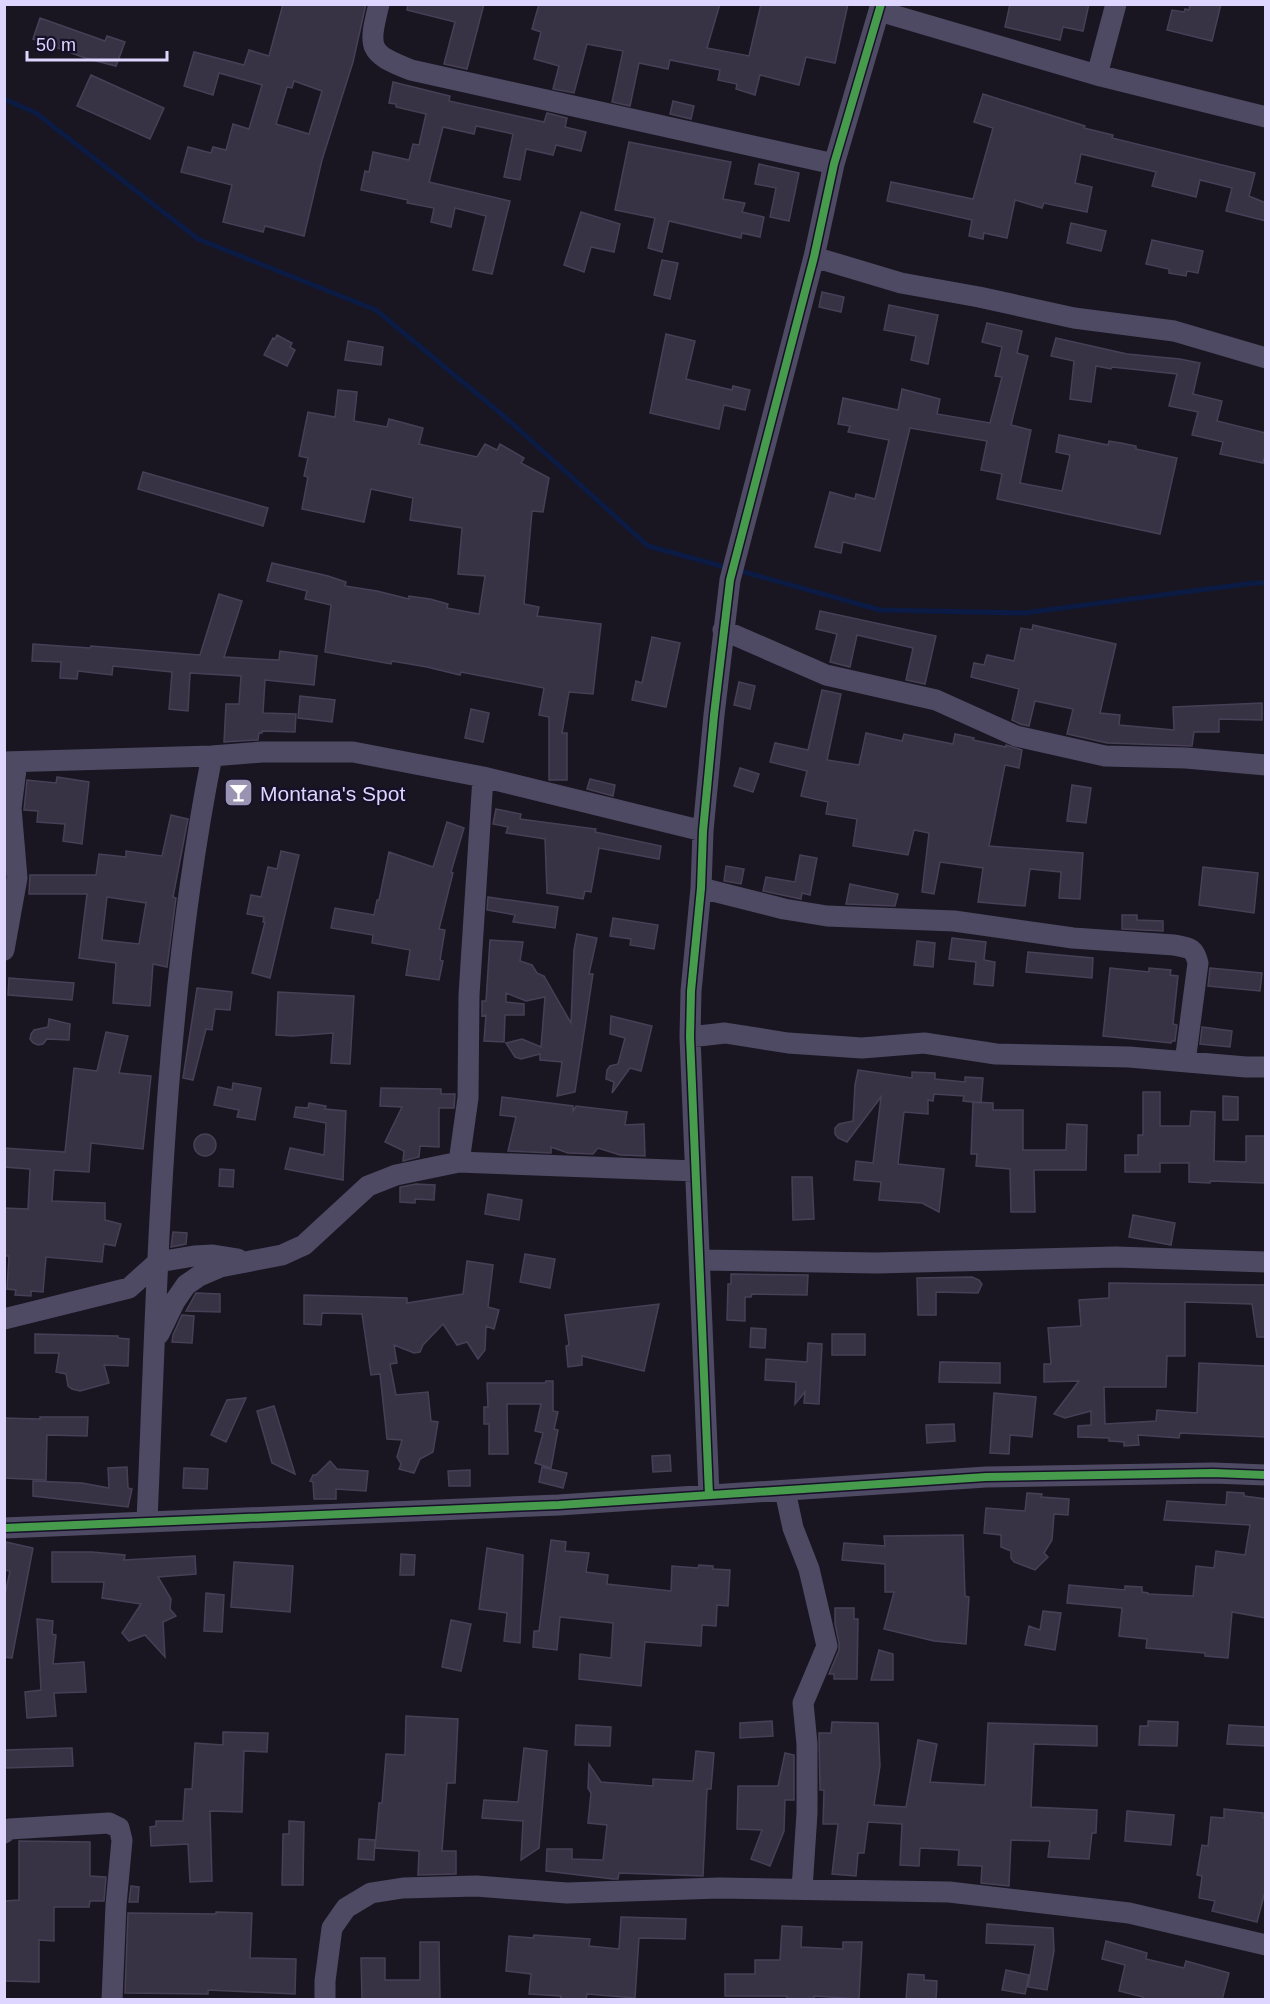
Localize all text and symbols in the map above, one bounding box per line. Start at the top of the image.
scale bar [27,24,166,62]
text: 50 m [36,35,76,55]
bar icon: Montana's Spot [223,777,255,809]
place label: Montana's Spot [260,782,405,805]

